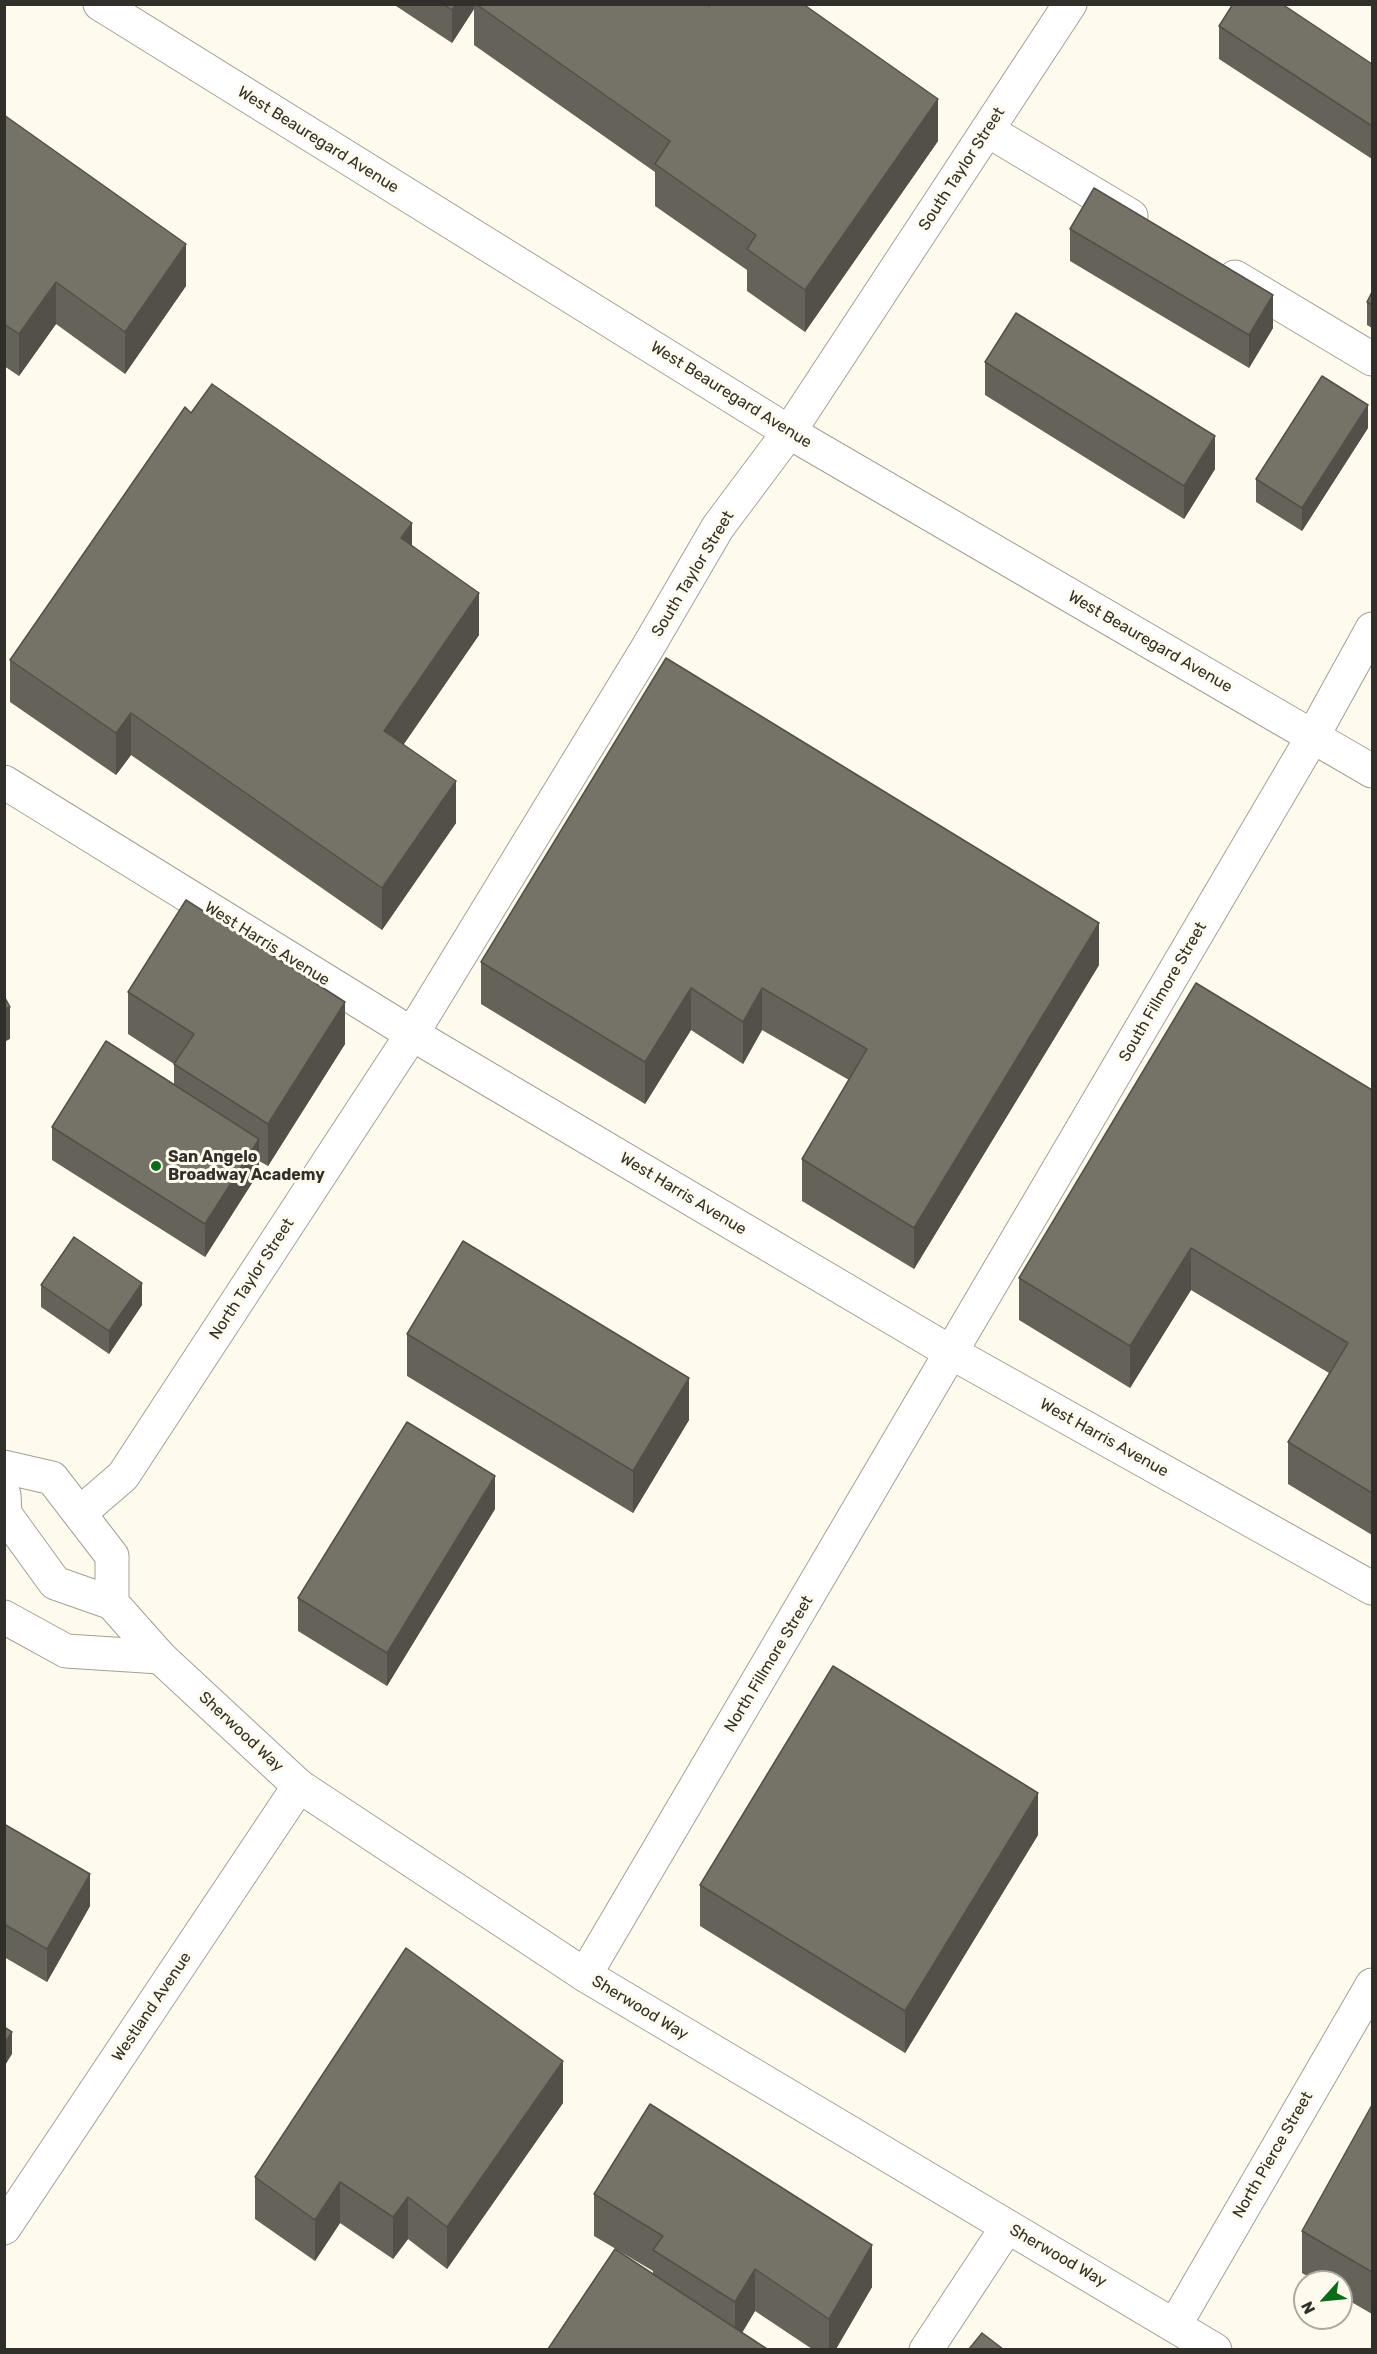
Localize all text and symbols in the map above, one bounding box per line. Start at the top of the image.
street label: West Beauregard Avenue [234,82,402,198]
street label: South Taylor Street [915,104,1009,234]
street label: West Beauregard Avenue [647,337,815,453]
street label: South Taylor Street [648,508,738,640]
street label: West Beauregard Avenue [1064,587,1236,697]
street label: West Harris Avenue [201,898,333,990]
street label: South Fillmore Street [1115,919,1211,1065]
place label: San Angelo Broadway Academy [168,1147,325,1185]
street label: West Harris Avenue [616,1149,750,1239]
marker: San Angelo Broadway Academy [149,1159,163,1173]
street label: North Taylor Street [206,1215,298,1343]
street label: West Harris Avenue [1036,1395,1172,1481]
street label: North Fillmore Street [721,1592,817,1736]
street label: Sherwood Way [195,1688,287,1776]
street label: Westland Avenue [108,1949,196,2065]
street label: Sherwood Way [588,1972,692,2044]
street label: North Pierce Street [1229,2088,1317,2222]
street label: Sherwood Way [1006,2220,1110,2292]
north arrow [1293,2270,1353,2330]
text: N [1297,2298,1319,2317]

